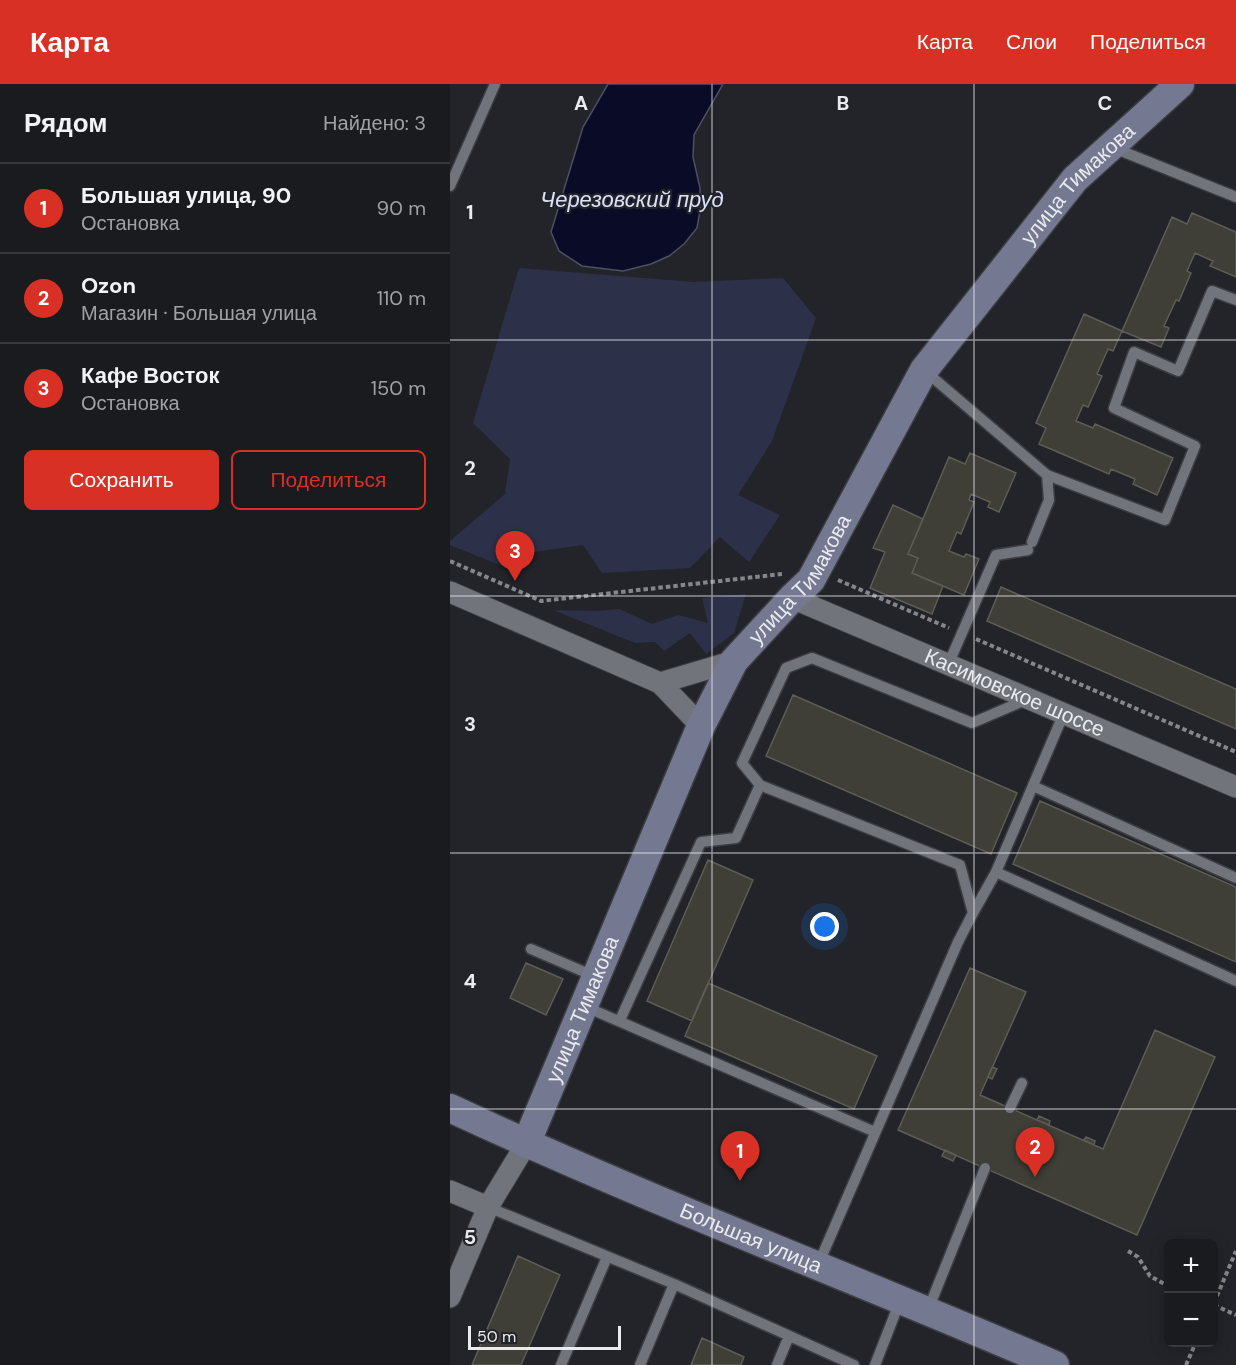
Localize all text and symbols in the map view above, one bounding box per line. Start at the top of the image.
text: Карта [30,24,109,61]
text: Карта [917,28,973,56]
text: Слои [1006,28,1057,56]
text: Поделиться [1090,28,1206,56]
text: A [574,90,588,116]
text: B [837,90,849,116]
text: C [1098,90,1112,116]
text: Рядом [24,106,107,140]
text: Найдено: 3 [323,110,426,136]
street label: улица Тимакова [1014,117,1141,251]
text: Большая улица, 90 [81,181,291,210]
water label: Черезовский пруд [540,185,724,214]
text: 1 [40,195,47,221]
text: 90 m [377,195,426,221]
text: 1 [466,199,474,225]
text: Остановка [81,210,180,236]
text: Ozon [81,271,136,300]
text: 2 [38,285,49,311]
text: 110 m [377,285,426,311]
text: Магазин · Большая улица [81,300,317,326]
text: Кафе Восток [81,361,220,390]
text: 3 [37,375,50,401]
text: 150 m [371,375,426,401]
text: Остановка [81,390,180,416]
button: Сохранить [24,450,219,510]
button: Поделиться [231,450,426,510]
text: 2 [464,455,476,481]
street label: улица Тимакова [742,509,858,650]
pin: 3 [496,532,534,581]
street label: Касимовское шоссе [920,642,1109,744]
text: 3 [464,711,476,737]
your location [810,912,839,941]
street label: улица Тимакова [539,931,626,1087]
text: 4 [464,968,477,994]
pin: 2 [1016,1128,1054,1177]
pin: 1 [720,1132,760,1181]
street label: Большая улица [676,1196,827,1280]
text: 5 [464,1224,476,1250]
map controls [1164,1239,1218,1347]
button: + [1164,1239,1218,1293]
button: − [1164,1293,1218,1347]
scale bar [468,1323,621,1350]
text: 50 m [477,1326,516,1347]

